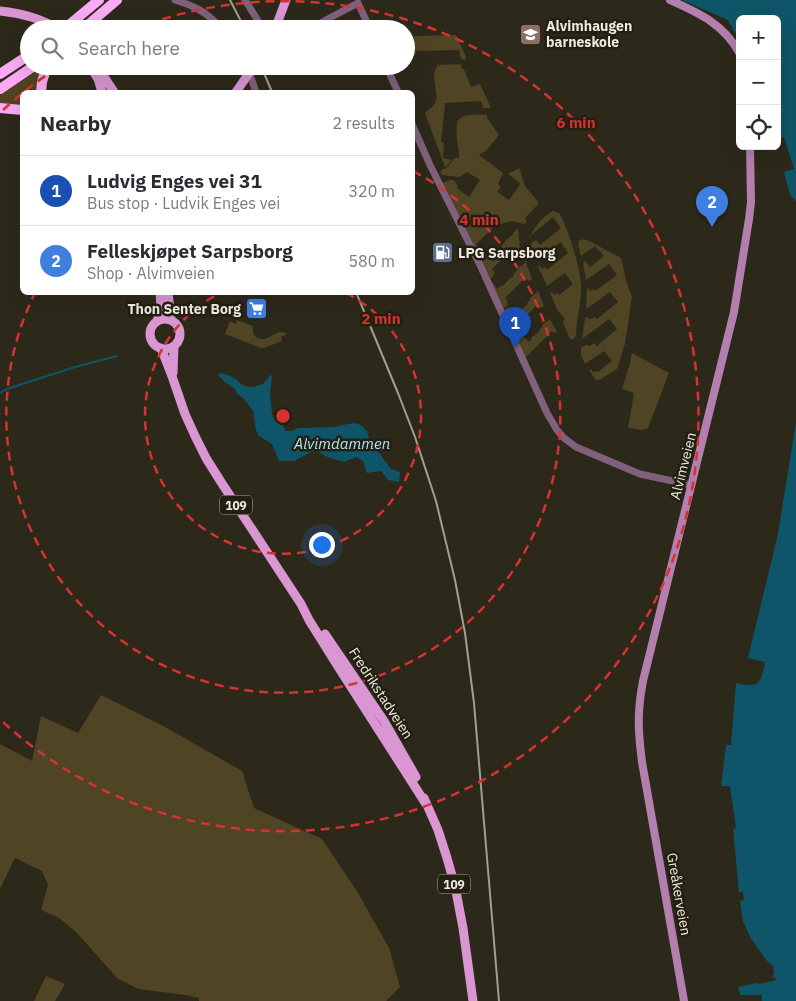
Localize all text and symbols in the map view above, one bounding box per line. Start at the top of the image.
map controls [736,15,781,150]
button: + [736,15,781,60]
place label: Alvimhaugen barneskole [546,17,632,51]
search box [20,20,415,75]
school or university icon: Alvimhaugen barneskole [518,22,542,46]
icon: search [38,34,66,62]
text: Search here [78,36,180,60]
button: − [736,60,781,105]
button: locate [736,105,781,150]
text: Nearby [40,109,111,137]
text: 2 results [332,113,395,133]
text: 6 min [556,113,596,132]
text: Ludvig Enges vei 31 [87,169,262,193]
text: 1 [51,181,61,201]
text: 320 m [348,181,395,201]
pin: 2 [696,186,728,227]
text: Bus stop · Ludvik Enges vei [87,193,280,213]
text: 4 min [459,210,499,229]
text: Felleskjøpet Sarpsborg [87,239,293,263]
fuel station icon: LPG Sarpsborg [430,241,454,265]
place label: LPG Sarpsborg [458,244,556,262]
text: 2 [51,251,61,271]
text: 580 m [348,251,395,271]
text: Shop · Alvimveien [87,263,215,283]
supermarket icon: Thon Senter Borg [245,297,269,321]
place label: Thon Senter Borg [127,300,241,318]
pin: 1 [499,307,531,348]
text: 2 min [361,309,401,328]
centre of rings [274,407,292,425]
street label: Alvimveien [666,430,700,502]
water label: Alvimdammen [293,434,390,453]
road number: 109 [220,496,252,514]
your location [309,532,335,558]
street label: Fredrikstadveien [345,644,417,742]
street label: Greåkerveien [663,851,695,937]
road number: 109 [438,874,470,894]

